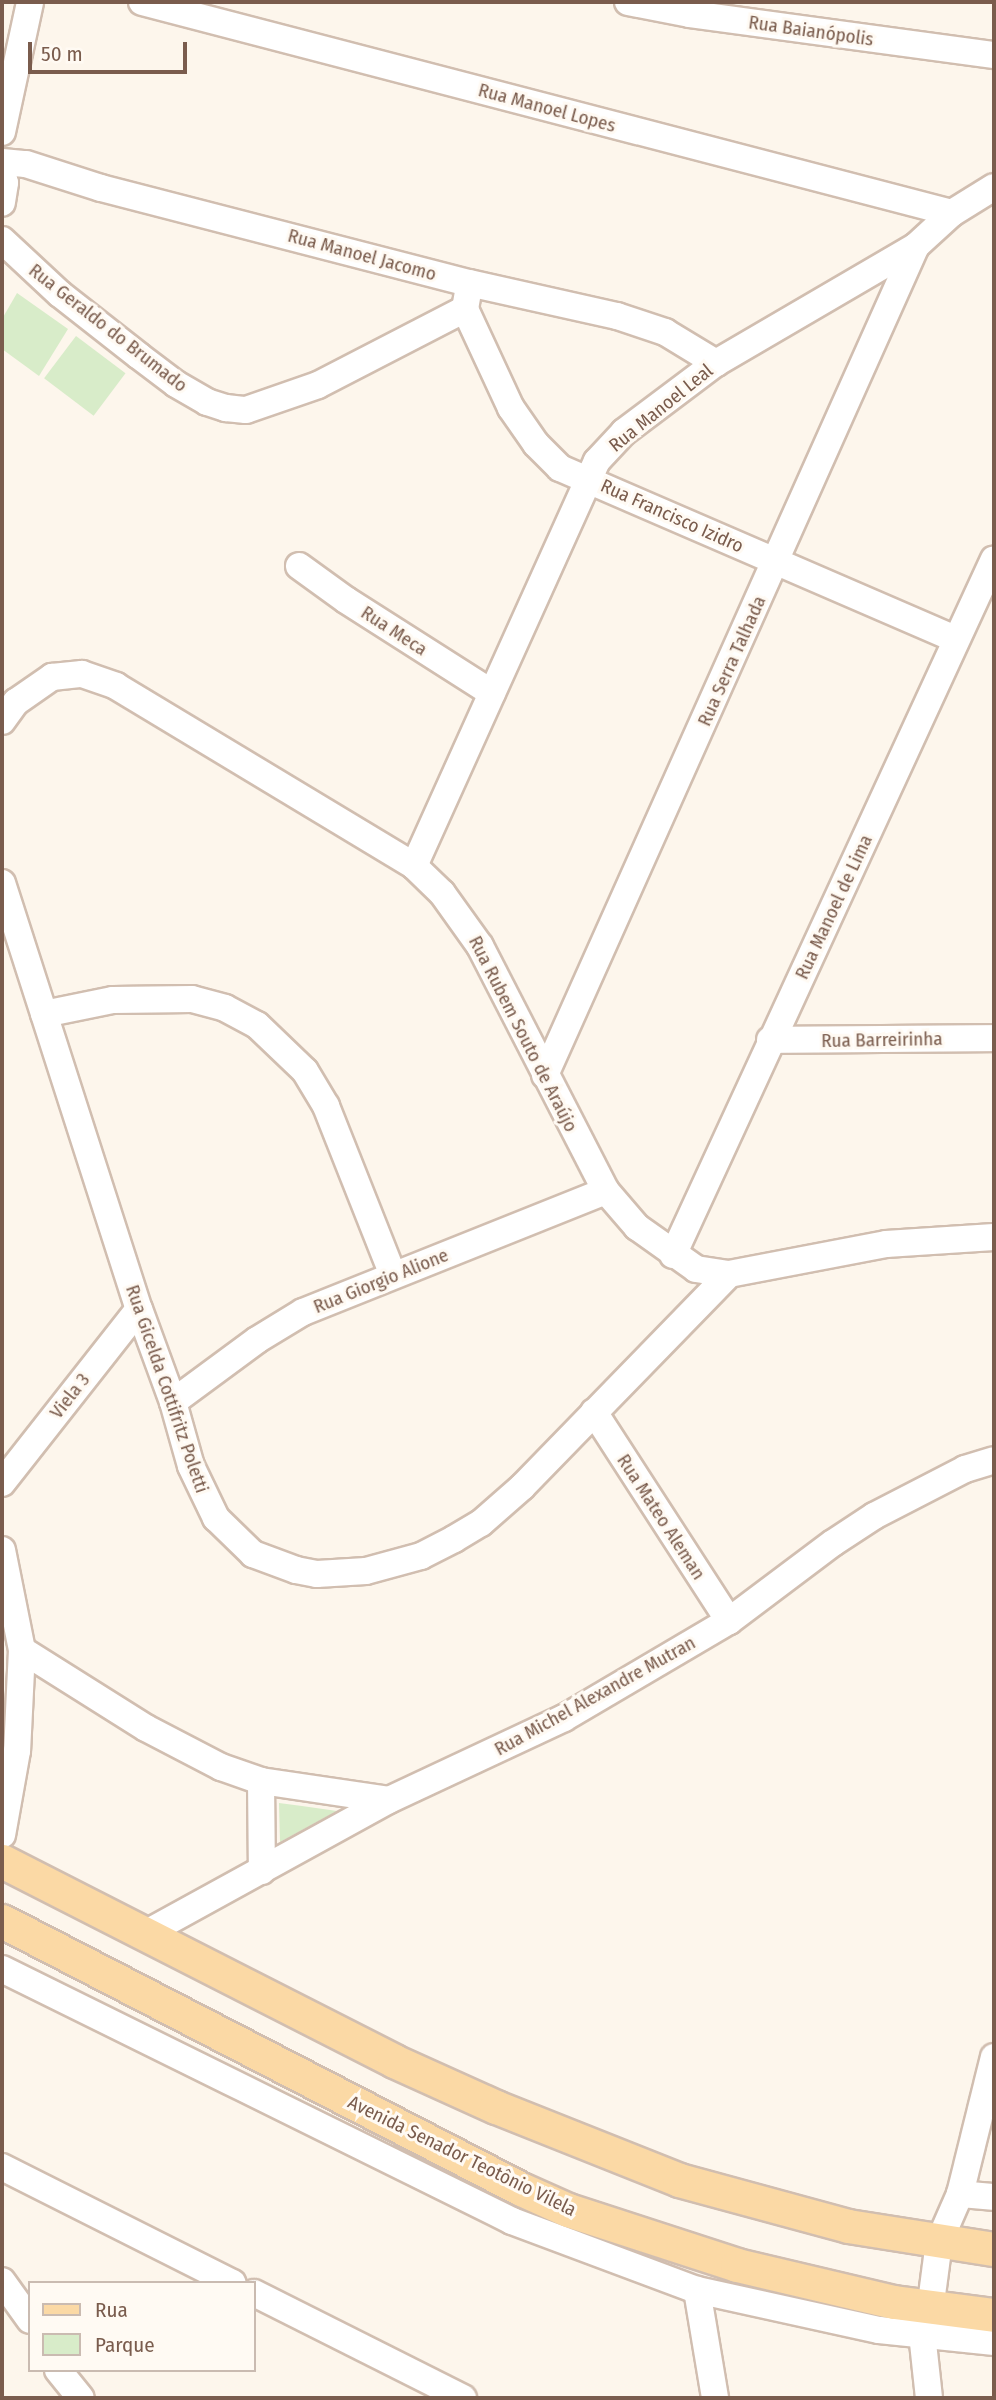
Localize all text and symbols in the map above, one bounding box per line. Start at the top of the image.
street label: Rua Baianópolis [747,11,875,51]
scale bar [32,28,191,72]
text: 50 m [41,41,83,67]
street label: Rua Manoel Lopes [476,79,618,137]
street label: Rua Manoel Jacomo [285,224,439,286]
street label: Rua Geraldo do Brumado [24,259,192,397]
street label: Rua Manoel Leal [604,359,718,457]
street label: Rua Francisco Izidro [597,474,747,558]
street label: Rua Serra Talhada [693,592,771,730]
street label: Rua Meca [357,601,431,661]
street label: Rua Manoel de Lima [791,831,877,983]
street label: Rua Rubem Souto de Araújo [464,932,582,1136]
street label: Rua Barreirinha [821,1028,943,1052]
street label: Rua Giorgio Alione [310,1244,452,1318]
street label: Rua Gicelda Cottifritz Poletti [121,1282,213,1496]
street label: Viela 3 [45,1369,95,1423]
street label: Rua Mateo Aleman [612,1450,710,1584]
street label: Rua Michel Alexandre Mutran [491,1631,699,1761]
street label: Avenida Senador Teotônio Vilela [344,2091,580,2221]
legend [28,2281,256,2372]
text: Rua [95,2297,128,2323]
text: Parque [95,2332,155,2358]

